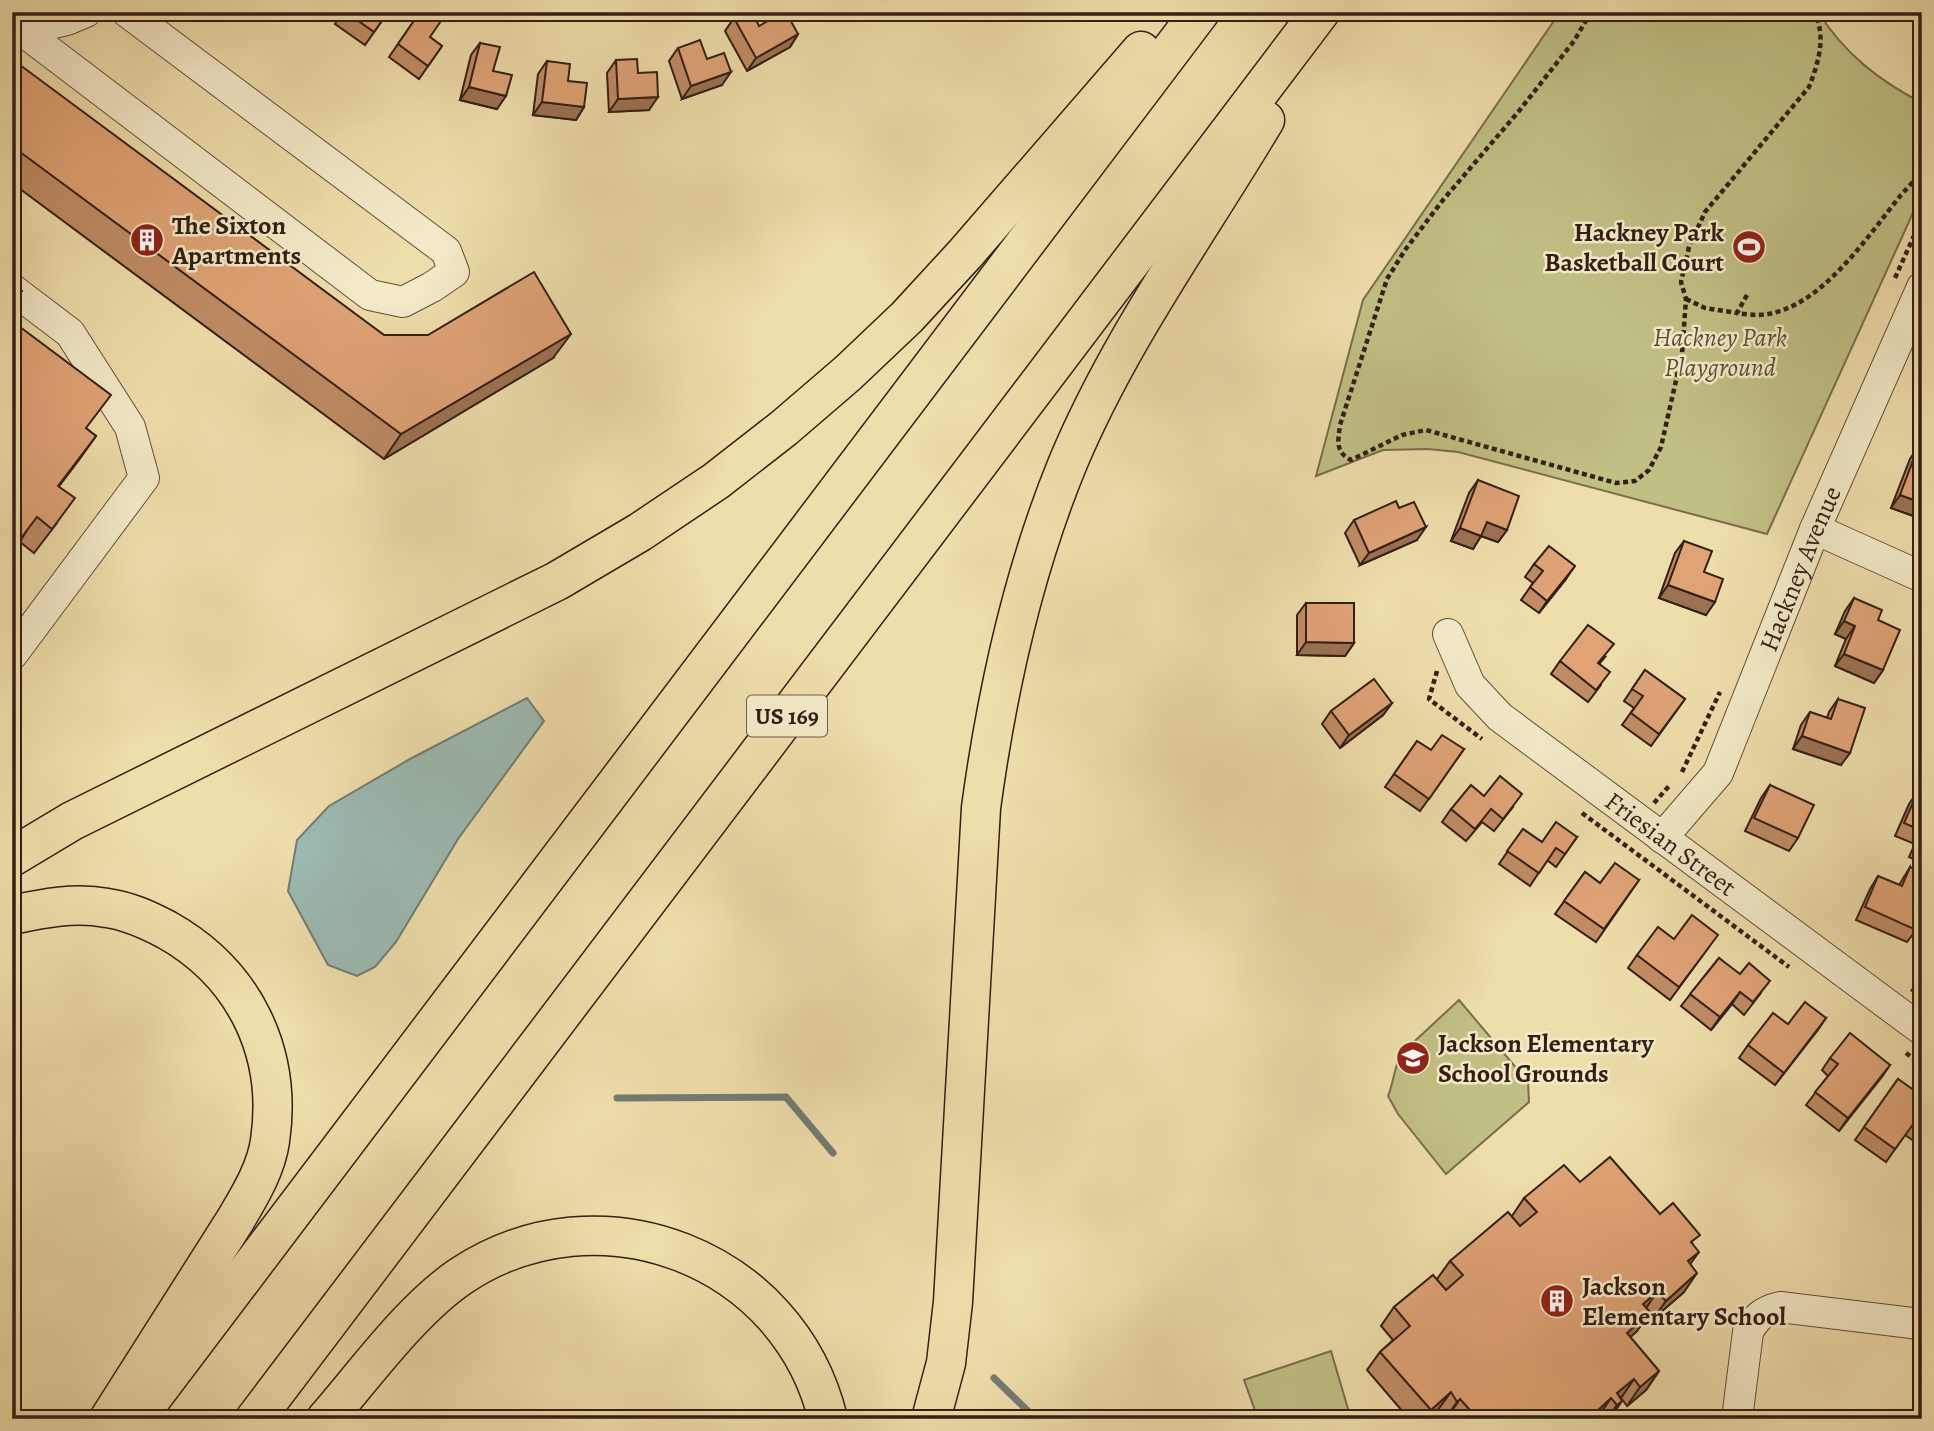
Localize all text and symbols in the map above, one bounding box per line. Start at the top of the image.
place label: The Sixton Apartments [171,208,301,273]
place label: Hackney Park Basketball Court [1544,215,1725,280]
building icon: The Sixton Apartments [128,221,166,259]
sports icon: Hackney Park Basketball Court [1730,228,1768,266]
park label: Hackney Park Playground [1653,320,1787,385]
street label: Hackney Avenue [1751,480,1849,656]
road number: US 169 [747,696,827,736]
street label: Friesian Street [1598,783,1744,904]
place label: Jackson Elementary School Grounds [1438,1026,1654,1091]
school or university icon: Jackson Elementary School Grounds [1394,1039,1432,1077]
place label: Jackson Elementary School [1582,1269,1786,1334]
building icon: Jackson Elementary School [1538,1282,1576,1320]

